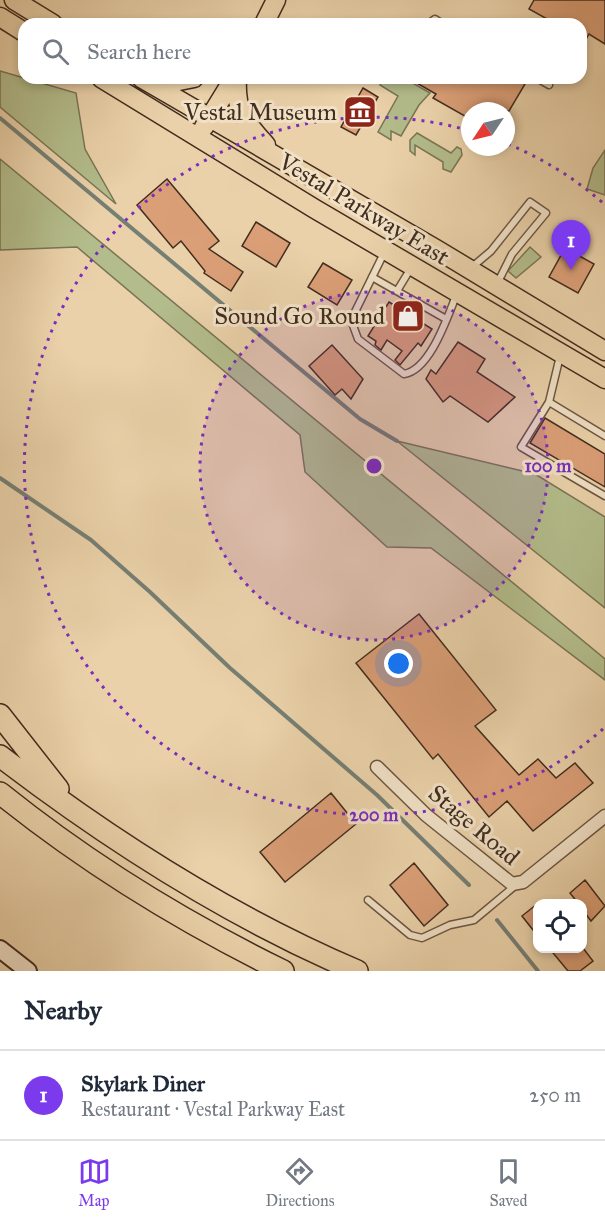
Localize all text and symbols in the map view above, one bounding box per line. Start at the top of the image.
search box [18,18,587,84]
icon: search [39,35,72,68]
text: Search here [87,38,191,65]
museum icon: Vestal Museum [342,94,378,130]
place label: Vestal Museum [183,97,337,127]
north arrow [461,102,515,156]
street label: Vestal Parkway East [272,146,455,272]
pin: 1 [552,220,590,270]
shop icon: Sound Go Round [390,298,426,334]
place label: Sound Go Round [214,301,385,331]
text: 100 m [525,455,572,477]
centre of rings [364,456,384,476]
your location [384,649,413,678]
street label: Stage Road [422,778,526,872]
text: 200 m [350,804,399,826]
map controls [533,899,587,953]
button: locate [533,899,587,953]
text: Nearby [24,994,102,1026]
text: Skylark Diner [81,1070,205,1097]
text: 1 [40,1083,47,1107]
text: 250 m [529,1083,581,1107]
text: Restaurant · Vestal Parkway East [81,1097,345,1121]
tab: Map [78,1155,111,1210]
tab: Directions [266,1155,334,1210]
tab: Saved [489,1155,527,1210]

